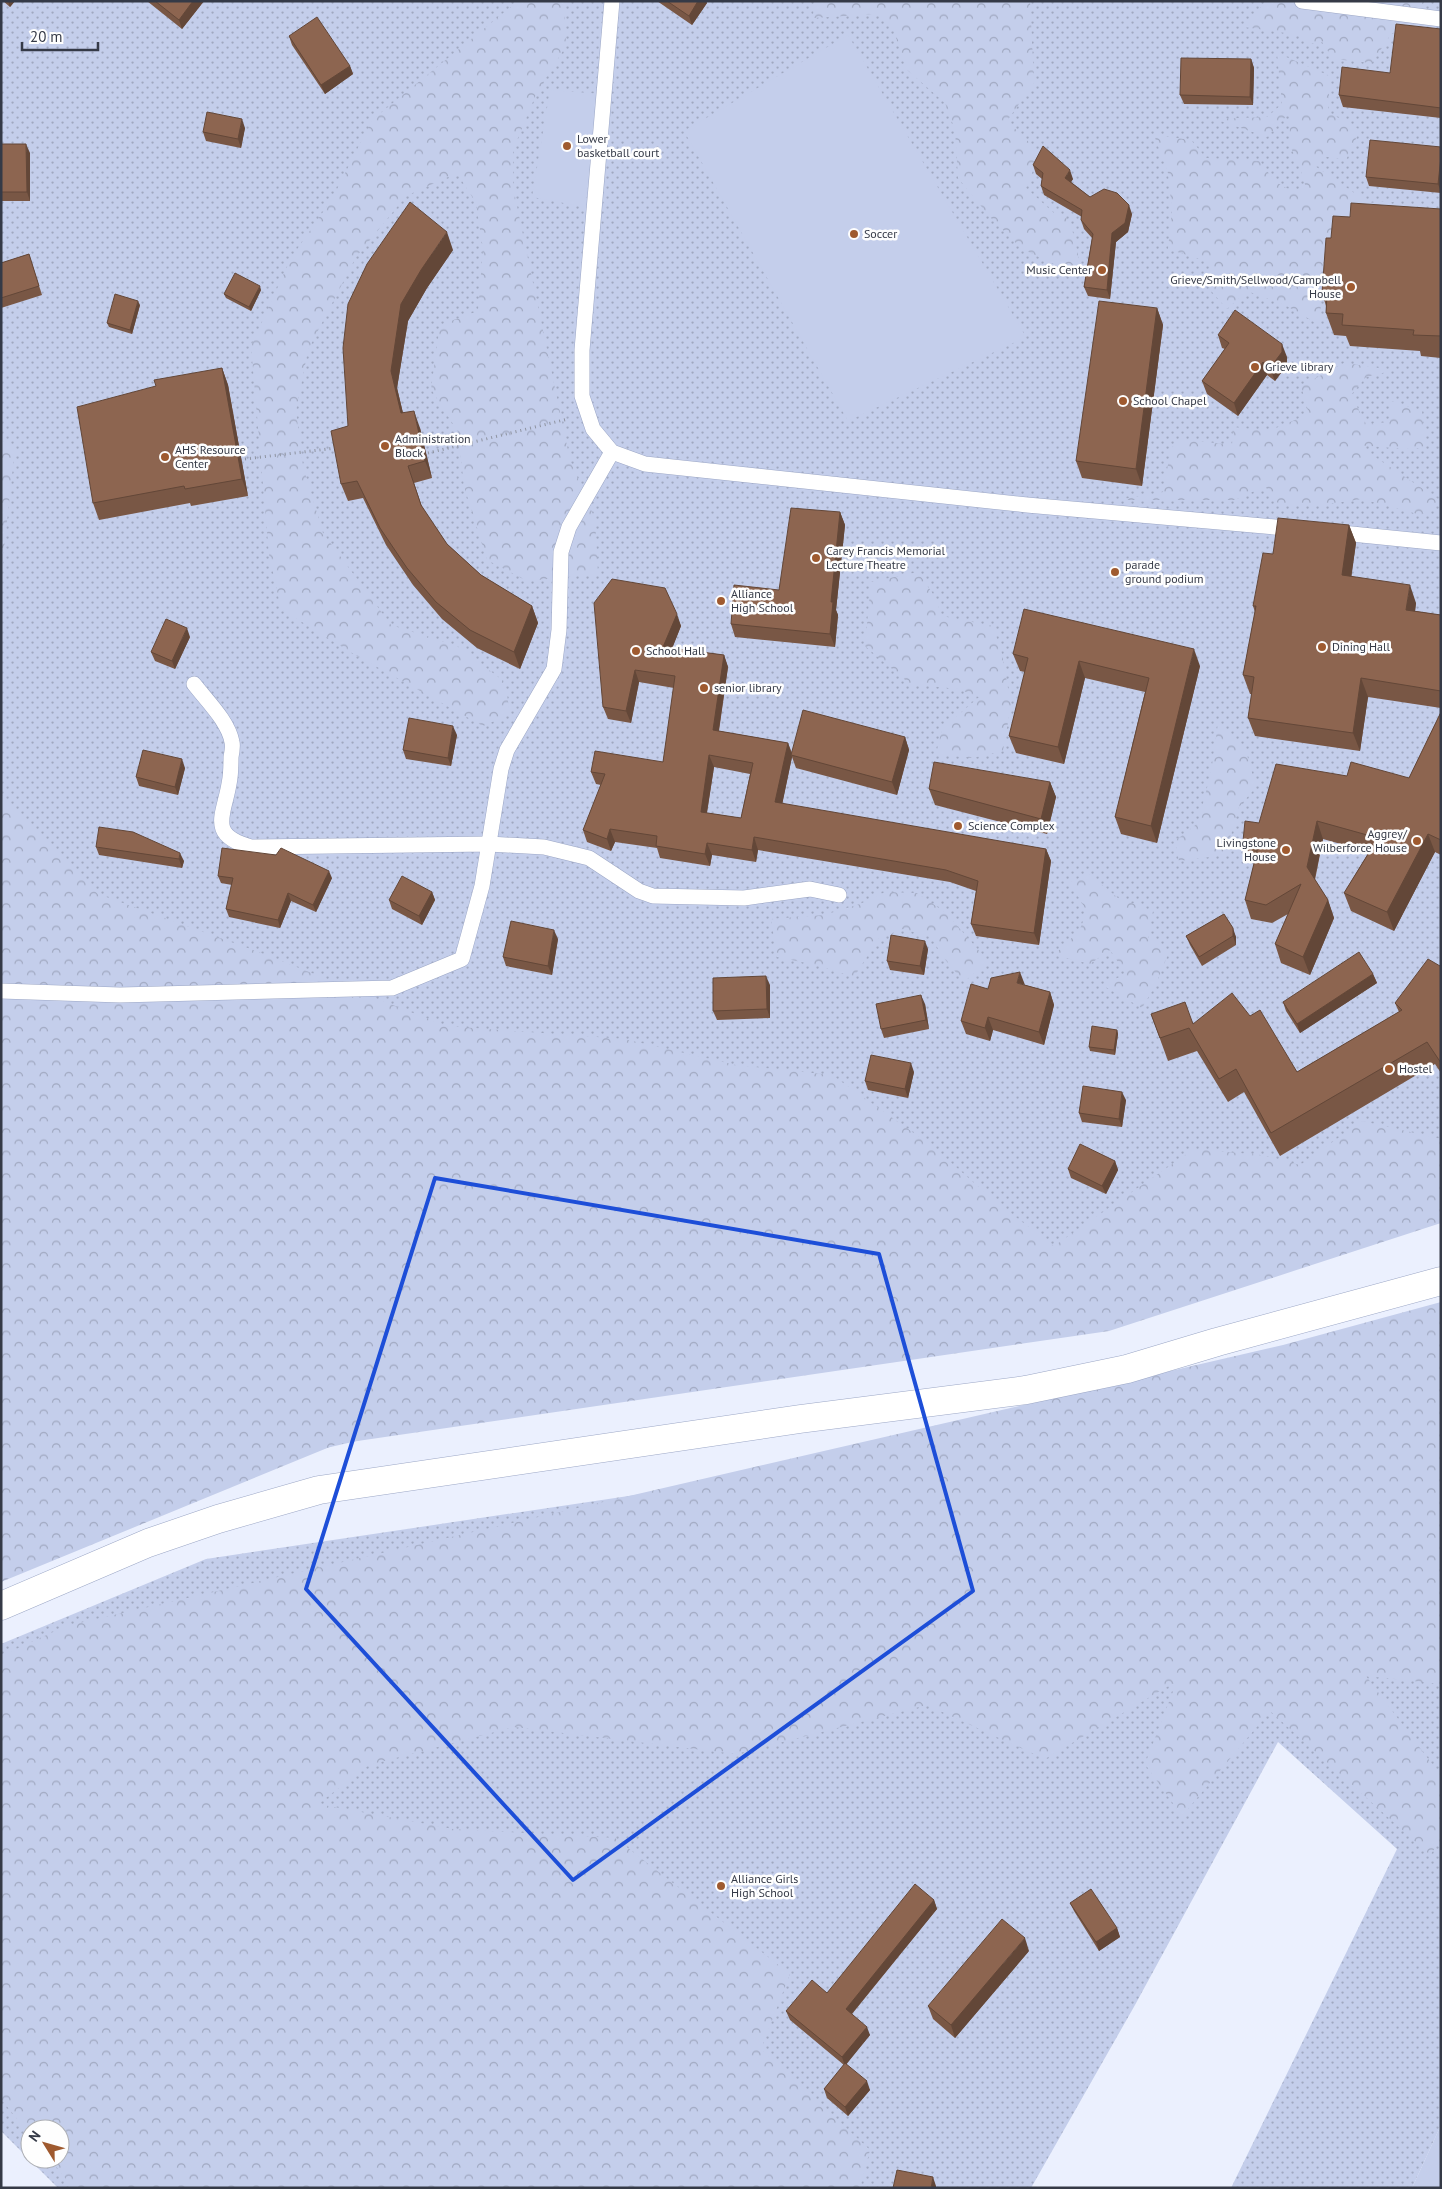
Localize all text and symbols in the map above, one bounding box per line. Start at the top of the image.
scale bar [22,20,99,52]
text: 20 m [30,27,63,46]
place label: Lower basketball court [577,131,659,160]
marker: Lower basketball court [561,140,573,152]
place label: Soccer [864,226,897,241]
marker: Soccer [848,228,860,240]
place label: Music Center [1026,262,1092,277]
marker: Music Center [1096,264,1108,276]
place label: Grieve/Smith/Sellwood/Campbell House [1170,272,1341,301]
marker: Grieve/Smith/Sellwood/Campbell House [1345,281,1357,293]
place label: Grieve library [1265,359,1334,374]
marker: Grieve library [1249,361,1261,373]
place label: School Chapel [1133,393,1207,408]
marker: School Chapel [1117,395,1129,407]
place label: Administration Block [395,431,471,460]
marker: Administration Block [379,440,391,452]
place label: AHS Resource Center [175,442,246,471]
marker: AHS Resource Center [159,451,171,463]
place label: Carey Francis Memorial Lecture Theatre [826,543,946,572]
marker: Carey Francis Memorial Lecture Theatre [810,552,822,564]
place label: parade ground podium [1125,557,1203,586]
marker: parade ground podium [1109,566,1121,578]
place label: Alliance High School [731,586,794,615]
marker: Alliance High School [715,595,727,607]
place label: Dining Hall [1332,639,1391,654]
marker: Dining Hall [1316,641,1328,653]
place label: School Hall [646,643,705,658]
marker: School Hall [630,645,642,657]
place label: senior library [714,680,782,695]
marker: senior library [698,682,710,694]
place label: Science Complex [968,818,1055,833]
marker: Science Complex [952,820,964,832]
place label: Aggrey/ Wilberforce House [1313,826,1408,855]
place label: Livingstone House [1216,835,1276,864]
marker: Aggrey/ Wilberforce House [1411,835,1423,847]
marker: Livingstone House [1280,844,1292,856]
place label: Hostel [1399,1061,1433,1076]
marker: Hostel [1383,1063,1395,1075]
place label: Alliance Girls High School [731,1871,798,1900]
marker: Alliance Girls High School [715,1880,727,1892]
north arrow [20,2119,70,2169]
text: N [25,2127,45,2145]

